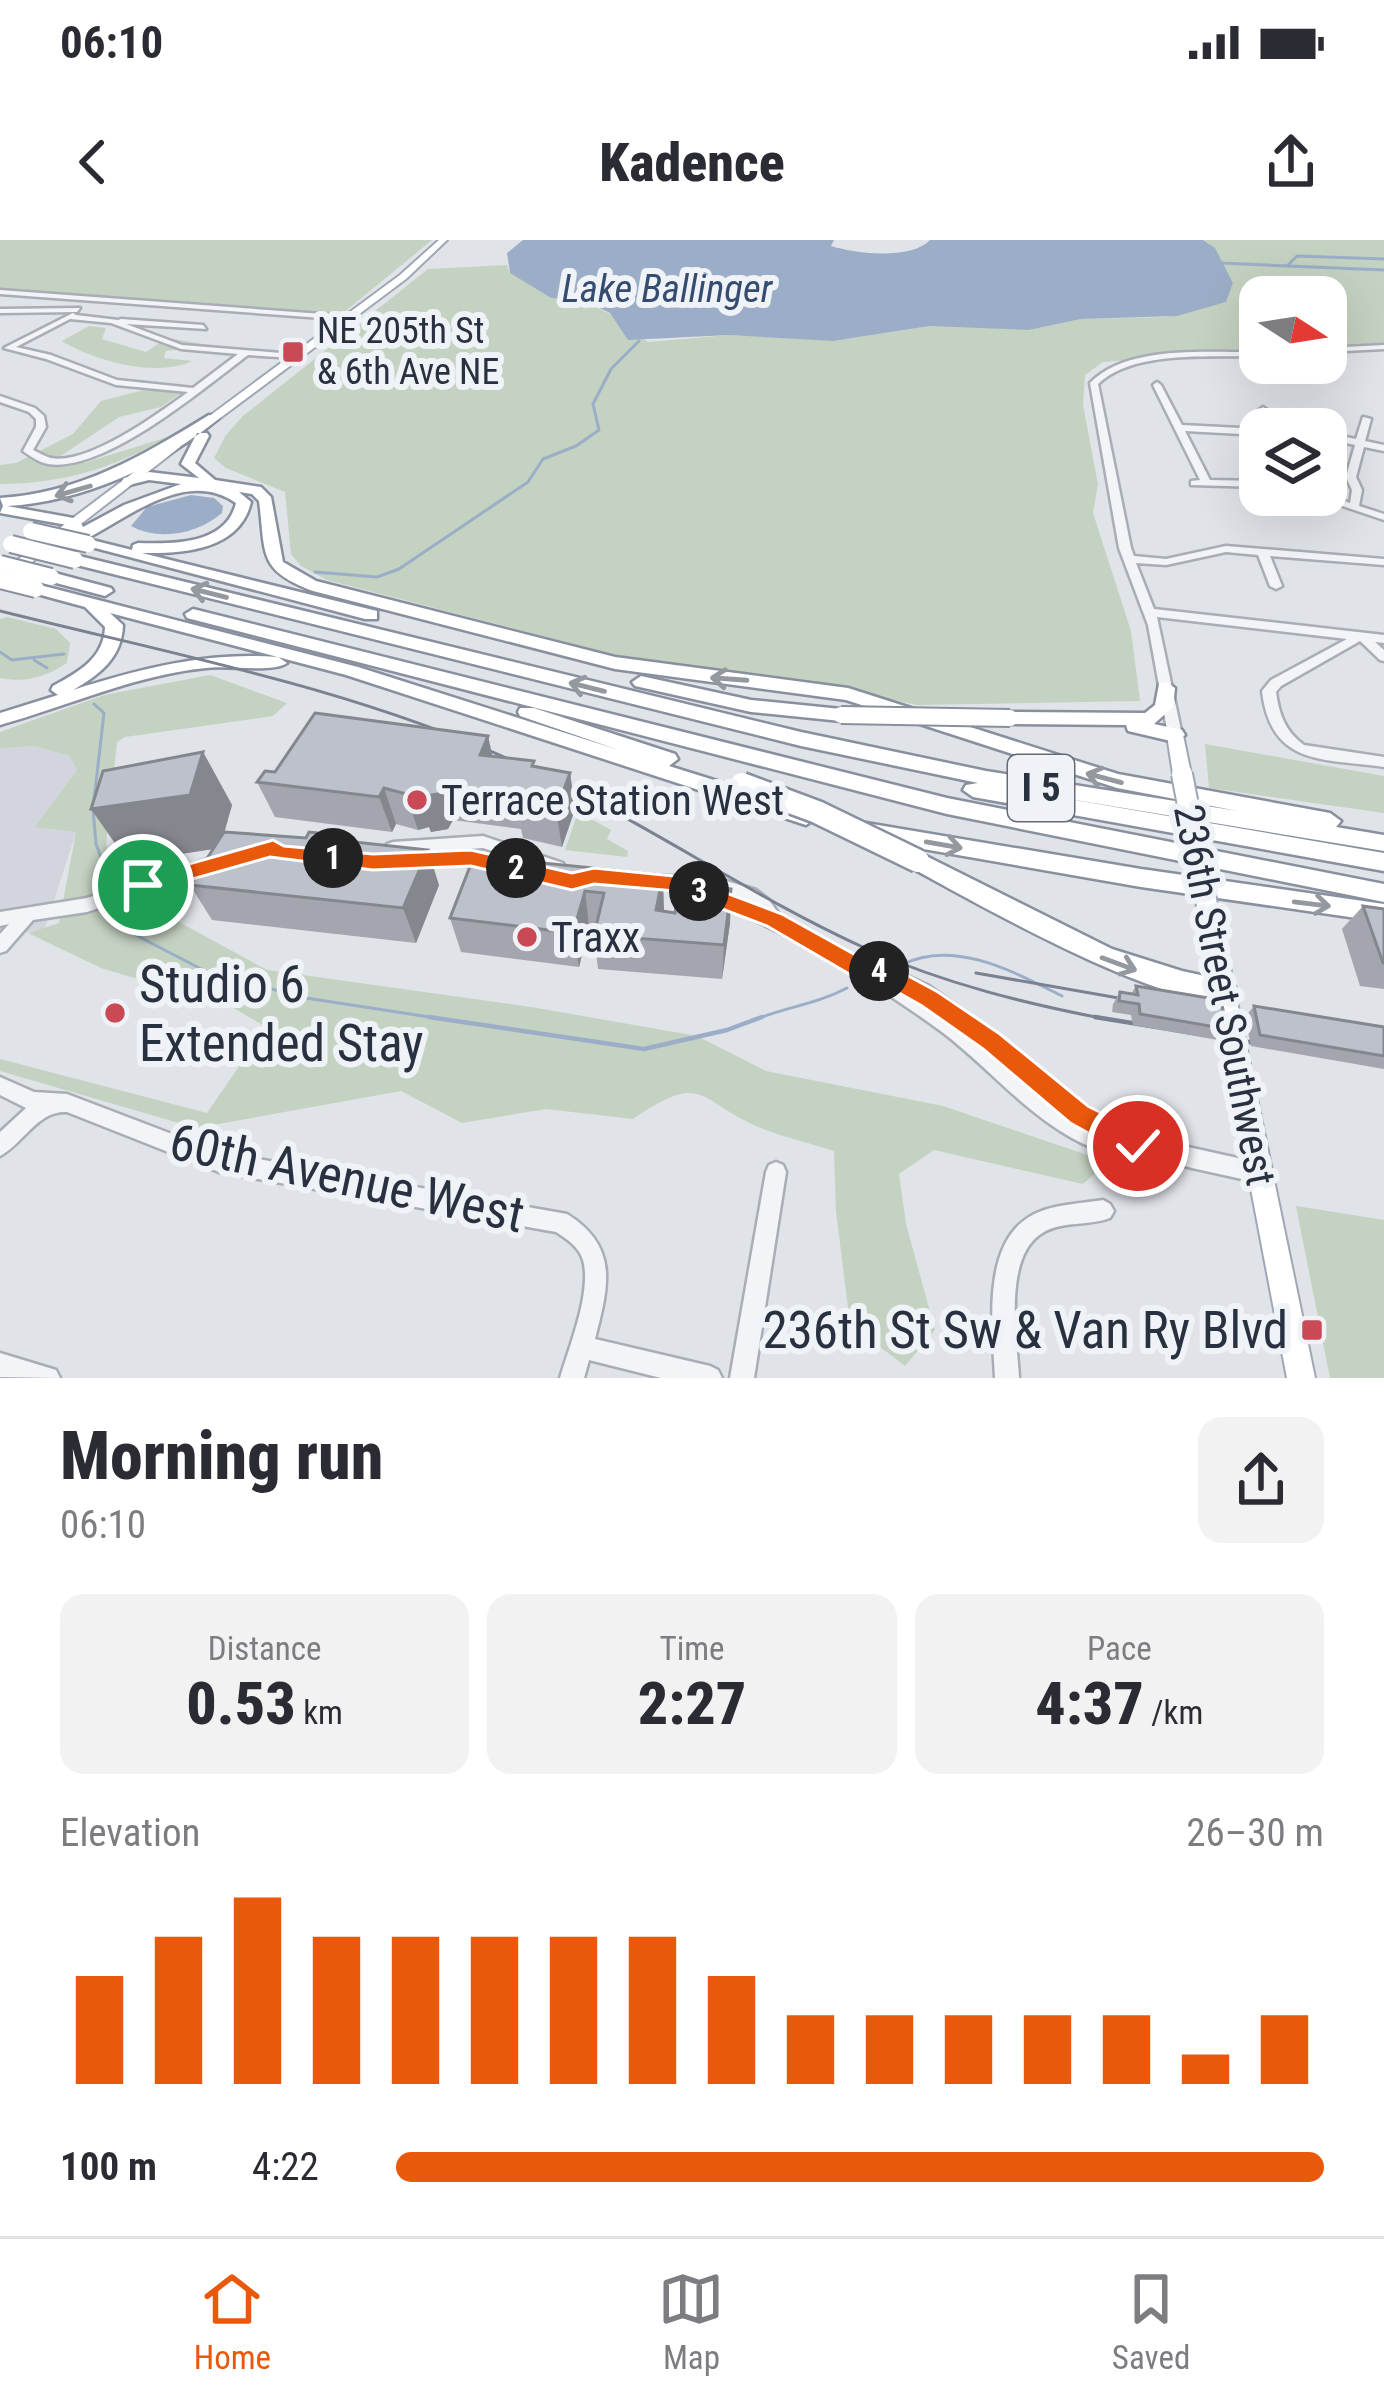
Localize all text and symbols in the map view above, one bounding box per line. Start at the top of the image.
text: 06:10 [60,16,163,69]
icon: back [60,129,126,195]
icon: share [1258,129,1324,195]
text: Kadence [599,131,785,194]
water label: Lake Ballinger [562,266,774,312]
north arrow [1239,276,1347,384]
map controls [1239,276,1347,516]
place label: NE 205th St & 6th Ave NE [317,310,499,393]
marker: NE 205th St & 6th Ave NE [280,339,306,365]
button: layers [1239,408,1347,516]
one-way arrow [55,482,93,504]
one-way arrow [191,581,229,603]
one-way arrow [710,667,749,690]
one-way arrow [569,675,607,697]
road number: I 5 [1008,755,1074,821]
one-way arrow [1086,765,1124,787]
place label: Terrace Station West [441,776,784,825]
marker: Terrace Station West [404,787,430,813]
street label: 236th Street Southwest [1164,800,1286,1190]
pin: 1 [303,828,363,888]
pin [92,834,194,936]
one-way arrow [924,834,963,857]
text: 1 [325,838,341,877]
pin: 2 [486,838,546,898]
text: 2 [508,848,524,887]
icon: arrive [110,852,176,918]
pin: 3 [669,861,729,921]
text: 3 [691,871,707,910]
one-way arrow [1292,893,1331,916]
place label: Traxx [551,913,640,962]
marker: Traxx [514,924,540,950]
pin: 4 [849,941,909,1001]
text: 4 [871,951,887,990]
place label: Studio 6 Extended Stay [139,955,423,1073]
one-way arrow [1100,955,1137,977]
marker: Studio 6 Extended Stay [102,1000,128,1026]
pin [1087,1095,1189,1197]
street label: 60th Avenue West [164,1112,530,1244]
icon: check [1105,1113,1171,1179]
place label: 236th St Sw & Van Ry Blvd [762,1301,1288,1360]
marker: 236th St Sw & Van Ry Blvd [1299,1317,1325,1343]
button: share [1198,1417,1324,1543]
text: Morning run [60,1418,383,1495]
text: 06:10 [60,1502,146,1548]
text: Distance [208,1629,322,1668]
text: Time [659,1629,725,1668]
text: Pace [1087,1629,1152,1668]
text: 0.53 [186,1668,296,1739]
text: 2:27 [638,1668,746,1739]
text: 4:37 [1035,1668,1144,1739]
text: km [296,1693,343,1732]
text: /km [1144,1693,1203,1732]
text: Elevation [60,1810,200,1856]
text: 26–30 m [1186,1810,1324,1856]
text: 100 m [60,2144,157,2190]
text: 4:22 [252,2144,319,2190]
tab: Home [194,2266,271,2377]
tab: Map [658,2266,724,2377]
tab: Saved [1112,2266,1190,2377]

